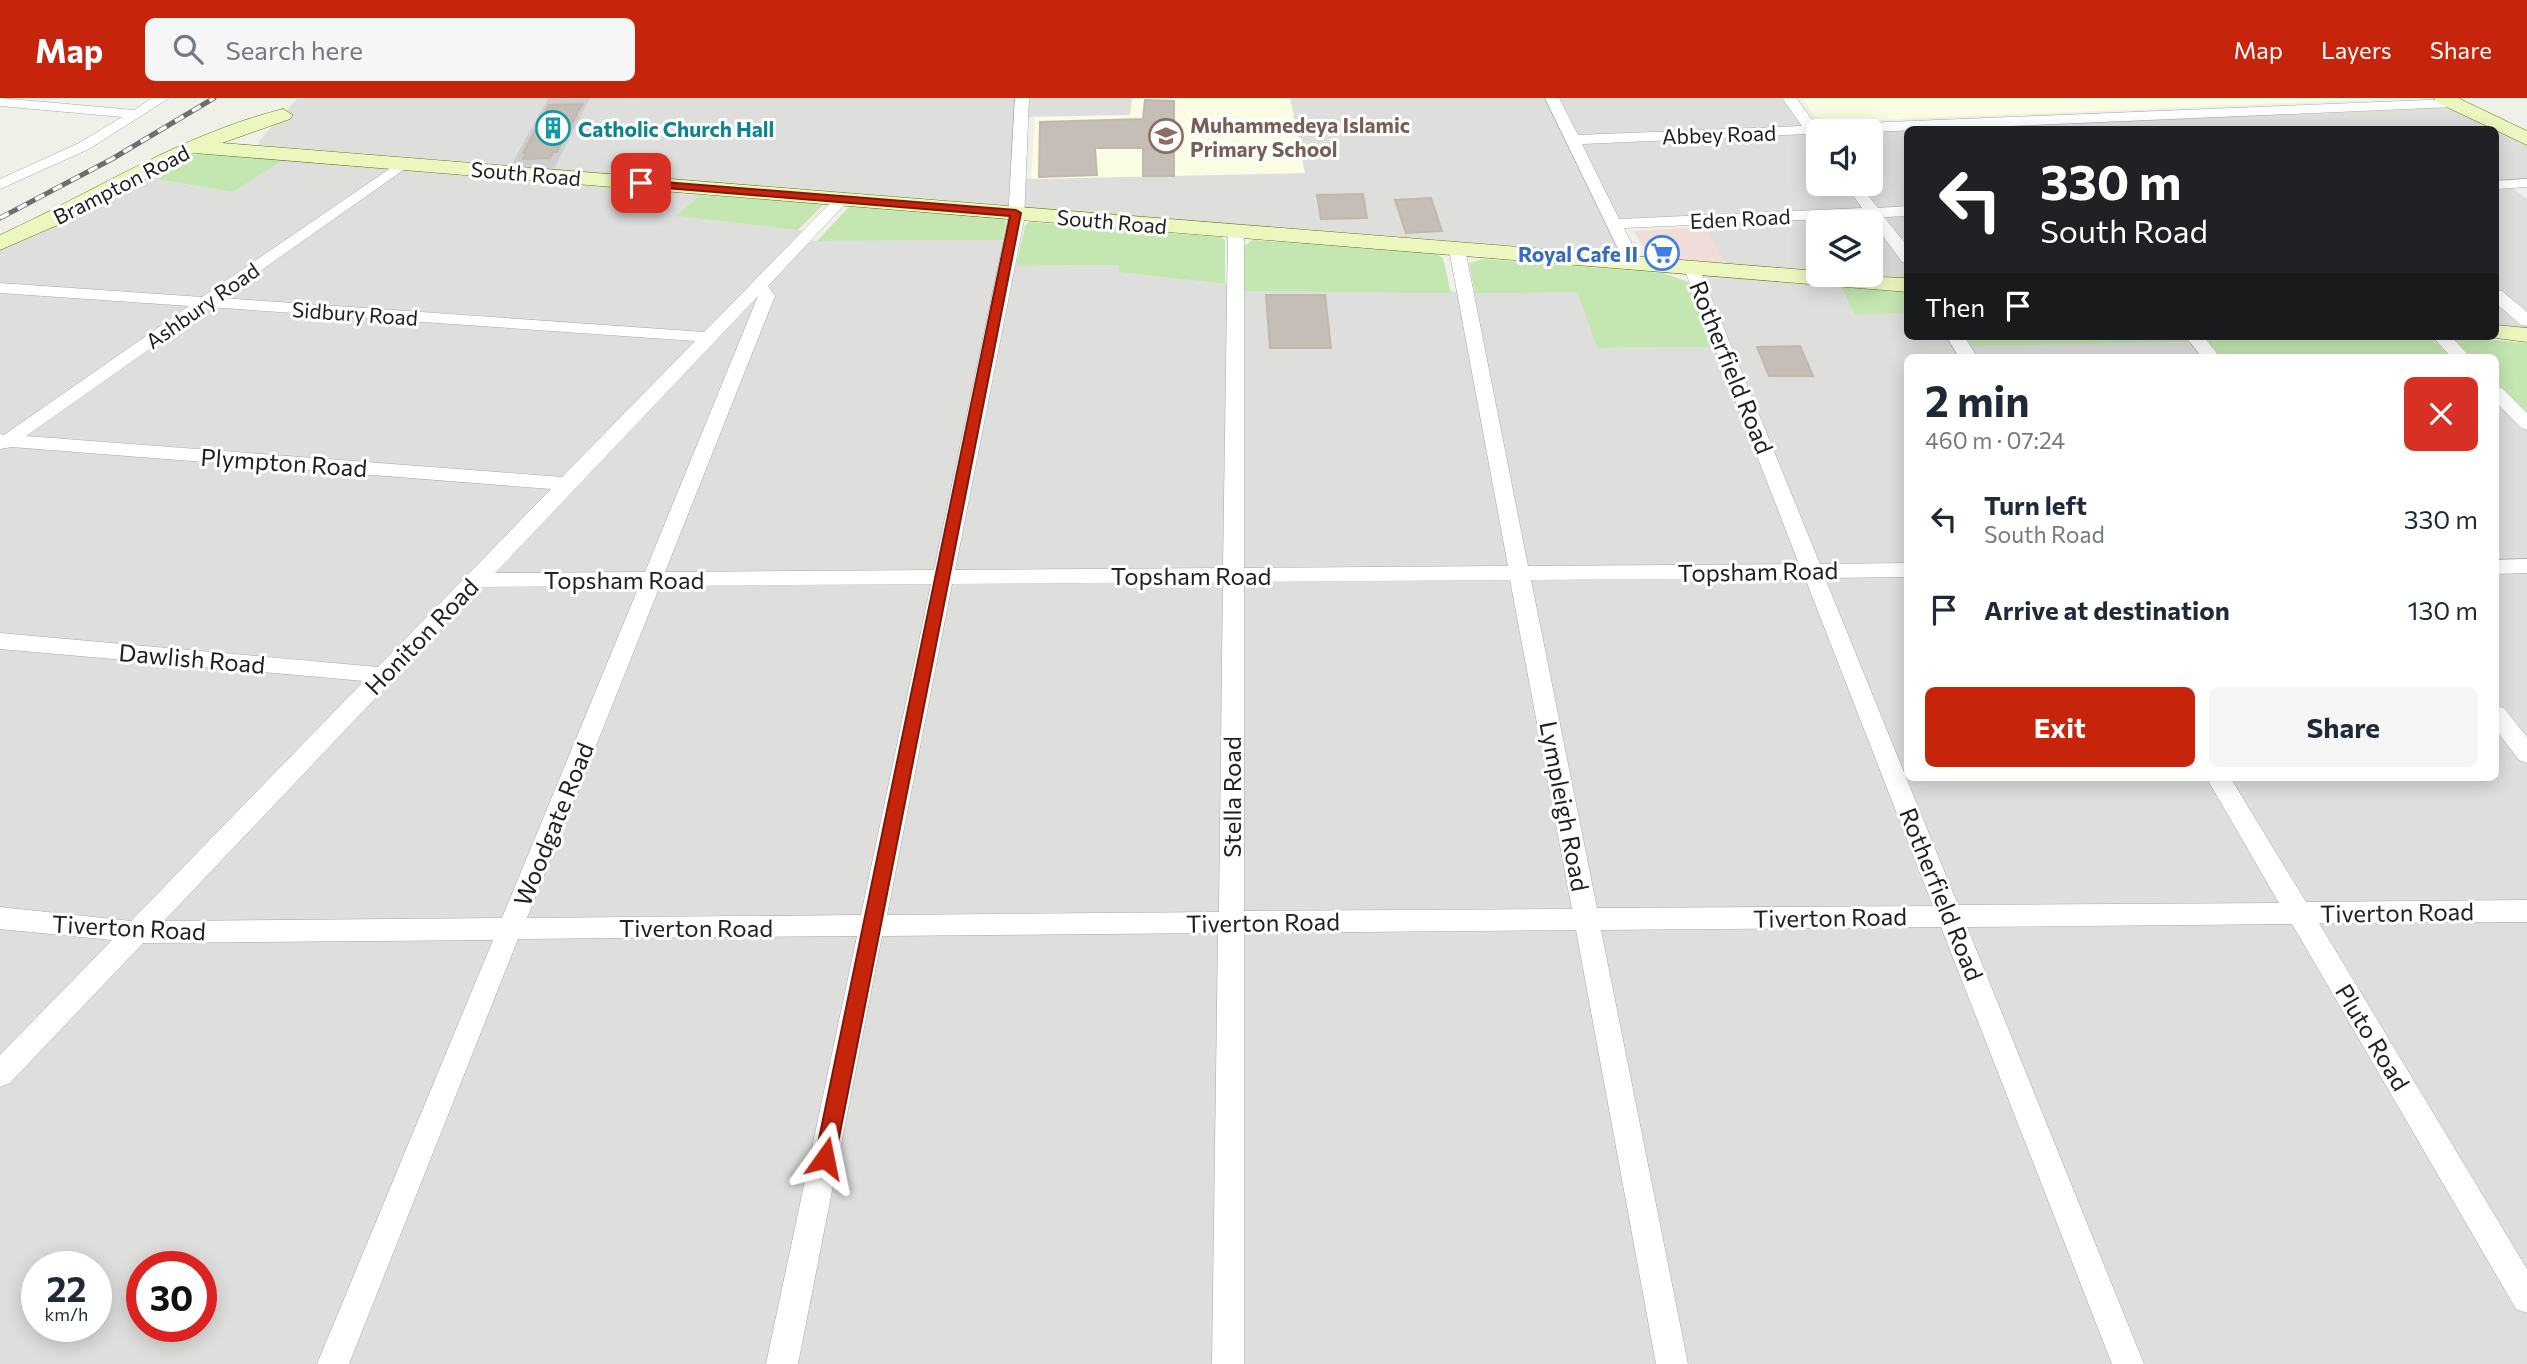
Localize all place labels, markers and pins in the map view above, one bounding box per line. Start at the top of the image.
building icon: Catholic Church Hall [534,109,572,147]
place label: Muhammedeya Islamic Primary School [1190,112,1410,161]
place label: Catholic Church Hall [578,116,774,141]
school or university icon: Muhammedeya Islamic Primary School [1147,117,1185,155]
pin [611,153,671,213]
supermarket icon: Royal Cafe II [1643,234,1681,272]
place label: Royal Cafe II [1518,241,1638,266]

